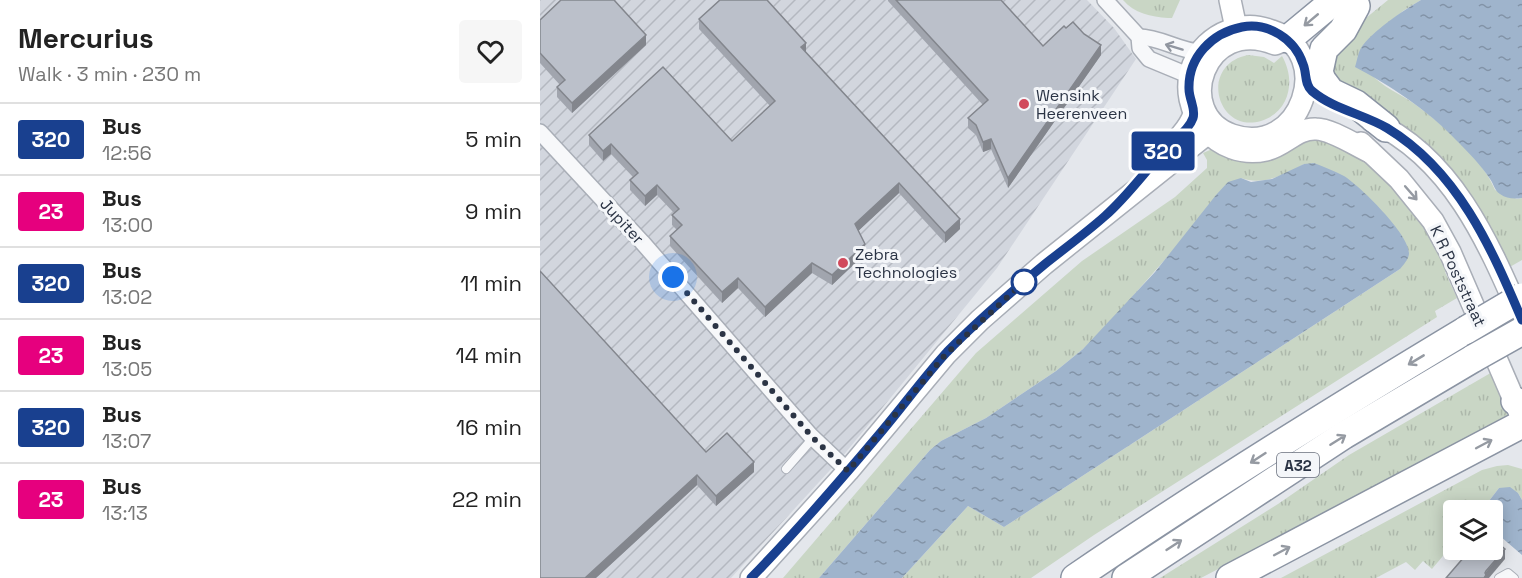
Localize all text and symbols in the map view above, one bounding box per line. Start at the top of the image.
one-way arrow [1304,13,1319,27]
text: Mercurius [18,20,154,56]
button: heart [459,20,522,83]
one-way arrow [1165,41,1184,52]
text: Walk · 3 min · 230 m [18,61,201,87]
place label: Wensink Heerenveen [1036,85,1127,124]
marker: Wensink Heerenveen [1017,97,1031,111]
text: Bus [102,112,142,140]
text: 5 min [465,125,522,153]
text: 320 [32,126,70,153]
line badge: 320 [1128,132,1198,170]
text: 320 [1144,138,1182,165]
text: 12:56 [102,140,152,166]
text: Bus [102,184,142,212]
one-way arrow [1404,185,1418,200]
street label: Jupiter [595,193,649,249]
text: 9 min [465,197,522,225]
text: 23 [38,198,64,225]
text: 13:00 [102,212,153,238]
street label: K R Poststraat [1425,222,1491,330]
place label: Zebra Technologies [855,244,957,283]
text: Bus [102,256,142,284]
marker: Zebra Technologies [836,256,850,270]
your location [658,262,688,292]
text: 11 min [460,269,522,297]
unlabelled marker [1011,269,1037,295]
text: 320 [32,270,70,297]
text: 13:02 [102,284,152,310]
text: Bus [102,328,142,356]
text: 14 min [456,341,522,369]
text: 23 [38,342,64,369]
one-way arrow [1408,355,1425,367]
text: 13:05 [102,356,152,382]
text: Bus [102,400,142,428]
text: 16 min [456,413,522,441]
text: 320 [32,414,70,441]
text: 13:07 [102,428,151,454]
one-way arrow [1329,433,1346,445]
one-way arrow [1475,438,1493,449]
one-way arrow [1249,452,1266,465]
road number: A32 [1277,453,1319,477]
text: Bus [102,472,142,500]
text: 22 min [452,485,522,513]
text: 23 [38,486,64,513]
text: 13:13 [102,500,148,526]
map controls [1443,500,1503,560]
button: layers [1443,500,1503,560]
one-way arrow [1165,539,1182,551]
one-way arrow [1273,545,1290,557]

